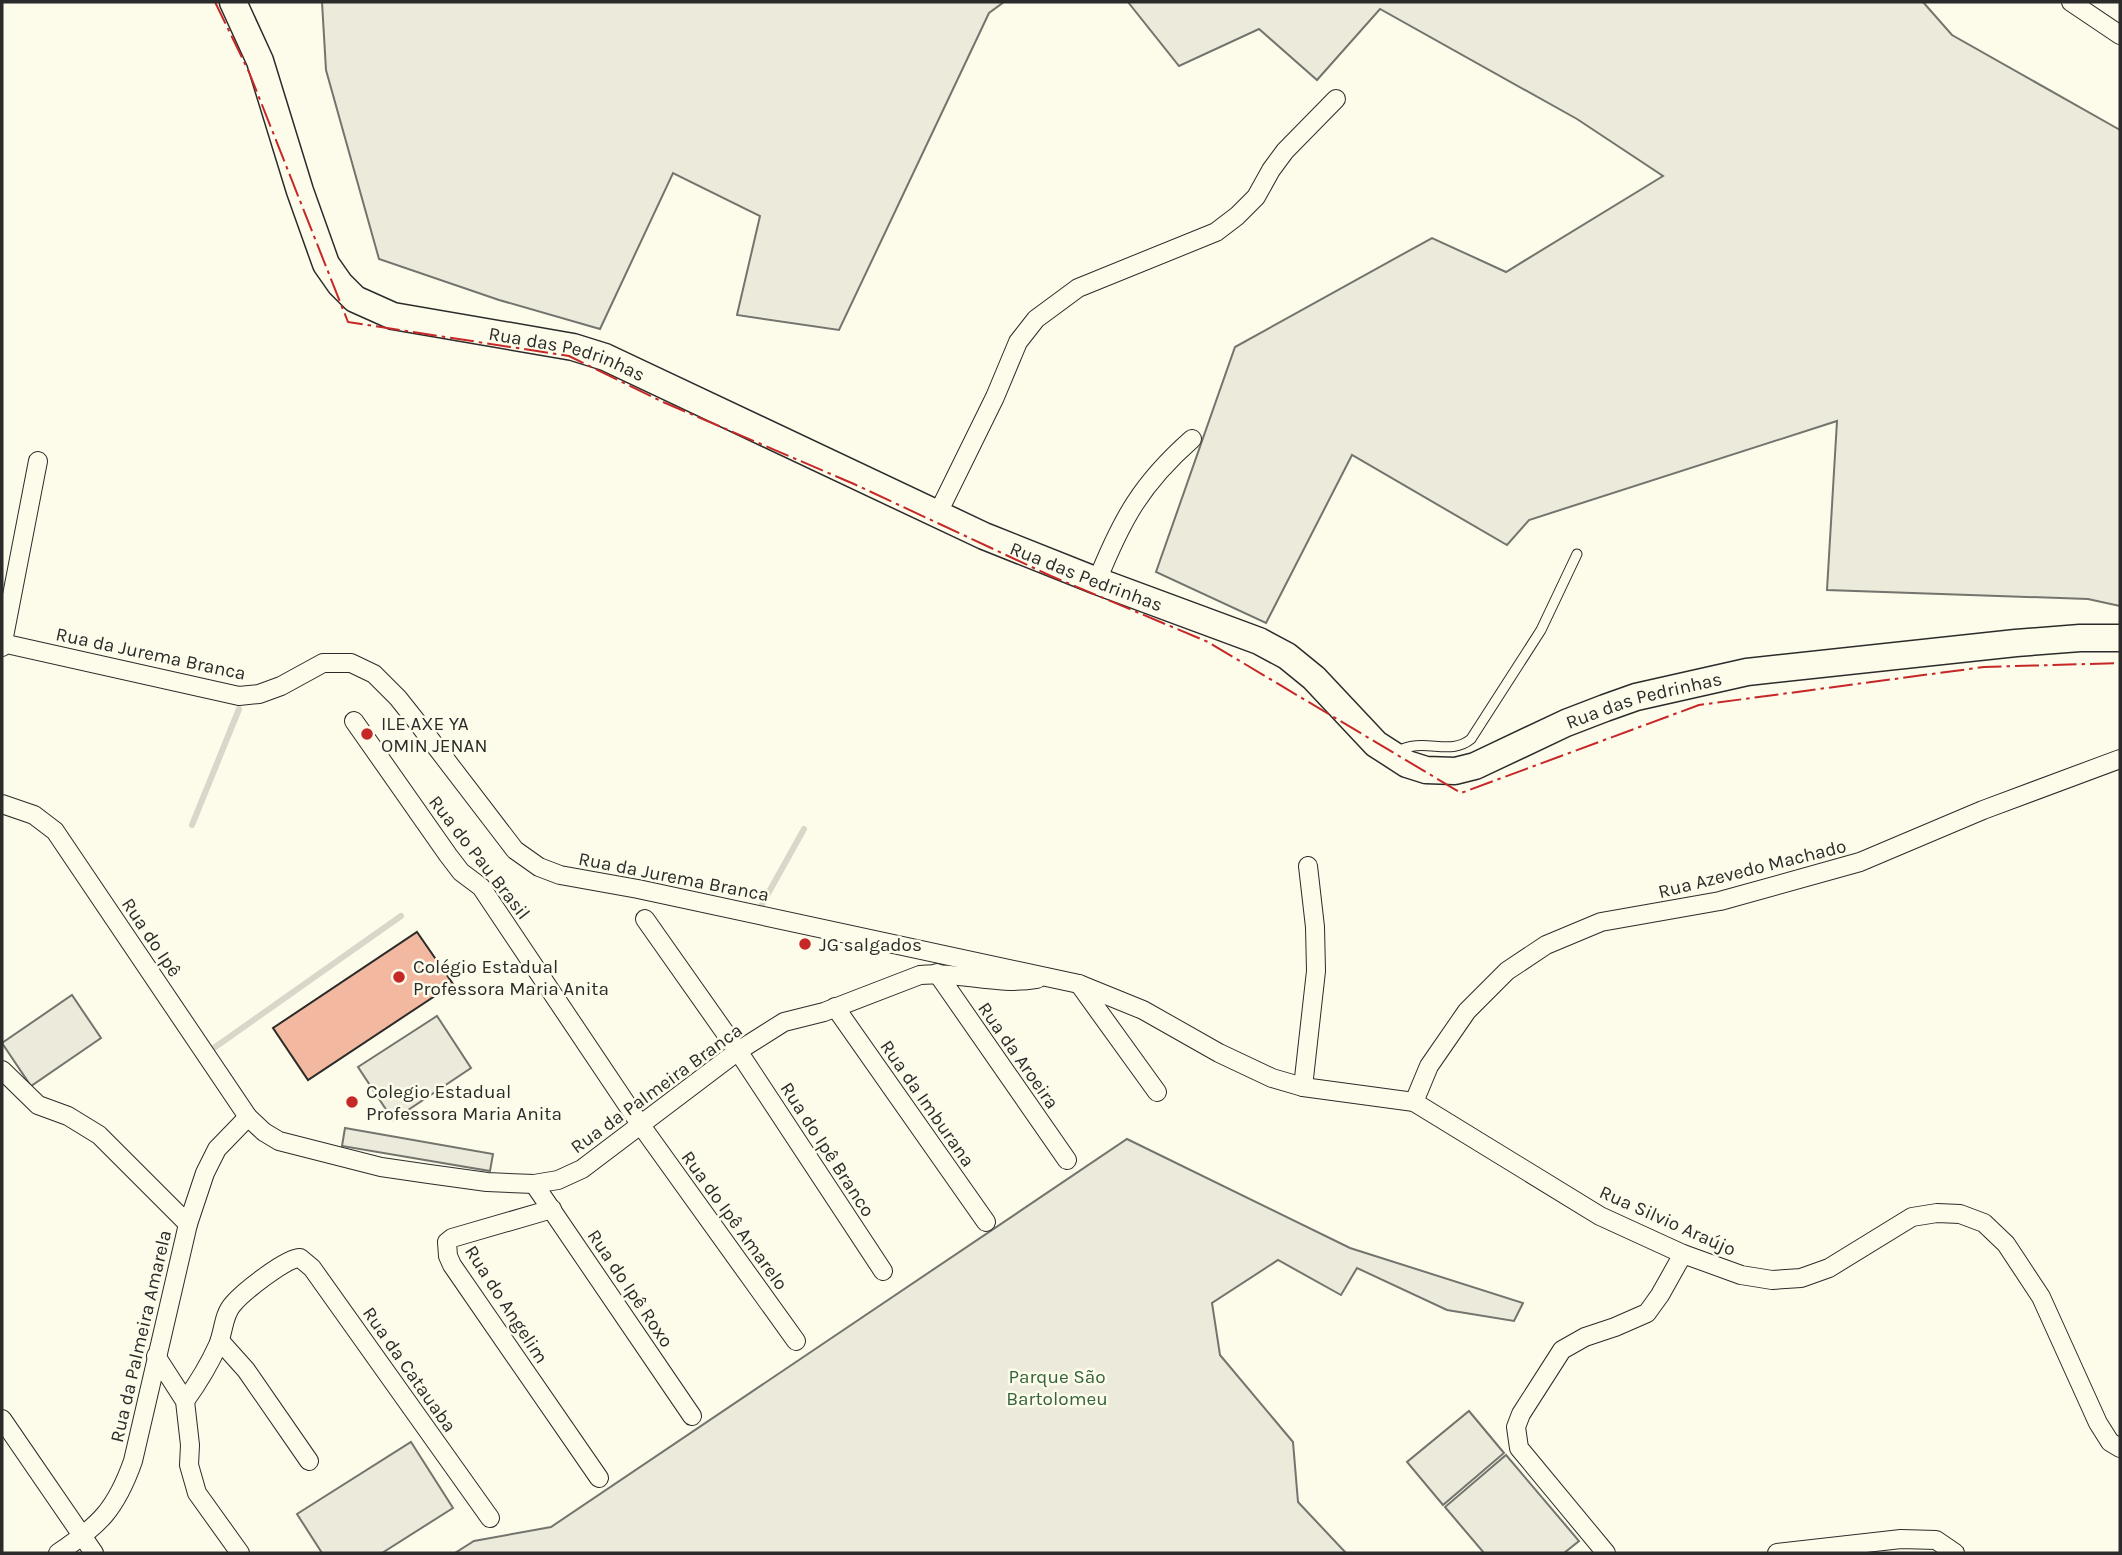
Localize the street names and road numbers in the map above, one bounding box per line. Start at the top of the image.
street label: Rua das Pedrinhas [487,323,648,386]
street label: Rua das Pedrinhas [1007,537,1166,616]
street label: Rua da Jurema Branca [54,623,248,685]
street label: Rua das Pedrinhas [1563,668,1724,734]
street label: Rua do Pau Brasil [424,791,534,924]
street label: Rua Azevedo Machado [1656,835,1849,903]
street label: Rua da Jurema Branca [577,848,771,906]
street label: Rua do Ipê [117,894,186,981]
street label: Rua da Aroeira [973,998,1063,1113]
street label: Rua da Palmeira Branca [567,1019,747,1158]
street label: Rua da Imburana [875,1036,979,1171]
street label: Rua do Ipê Branco [776,1078,879,1221]
street label: Rua do Ipê Amarelo [676,1147,792,1294]
street label: Rua Silvio Araújo [1596,1181,1739,1261]
street label: Rua do Ipê Roxo [583,1226,678,1352]
street label: Rua da Palmeira Amarela [106,1228,176,1445]
street label: Rua do Angelim [460,1242,552,1368]
street label: Rua da Catauaba [358,1303,461,1436]

